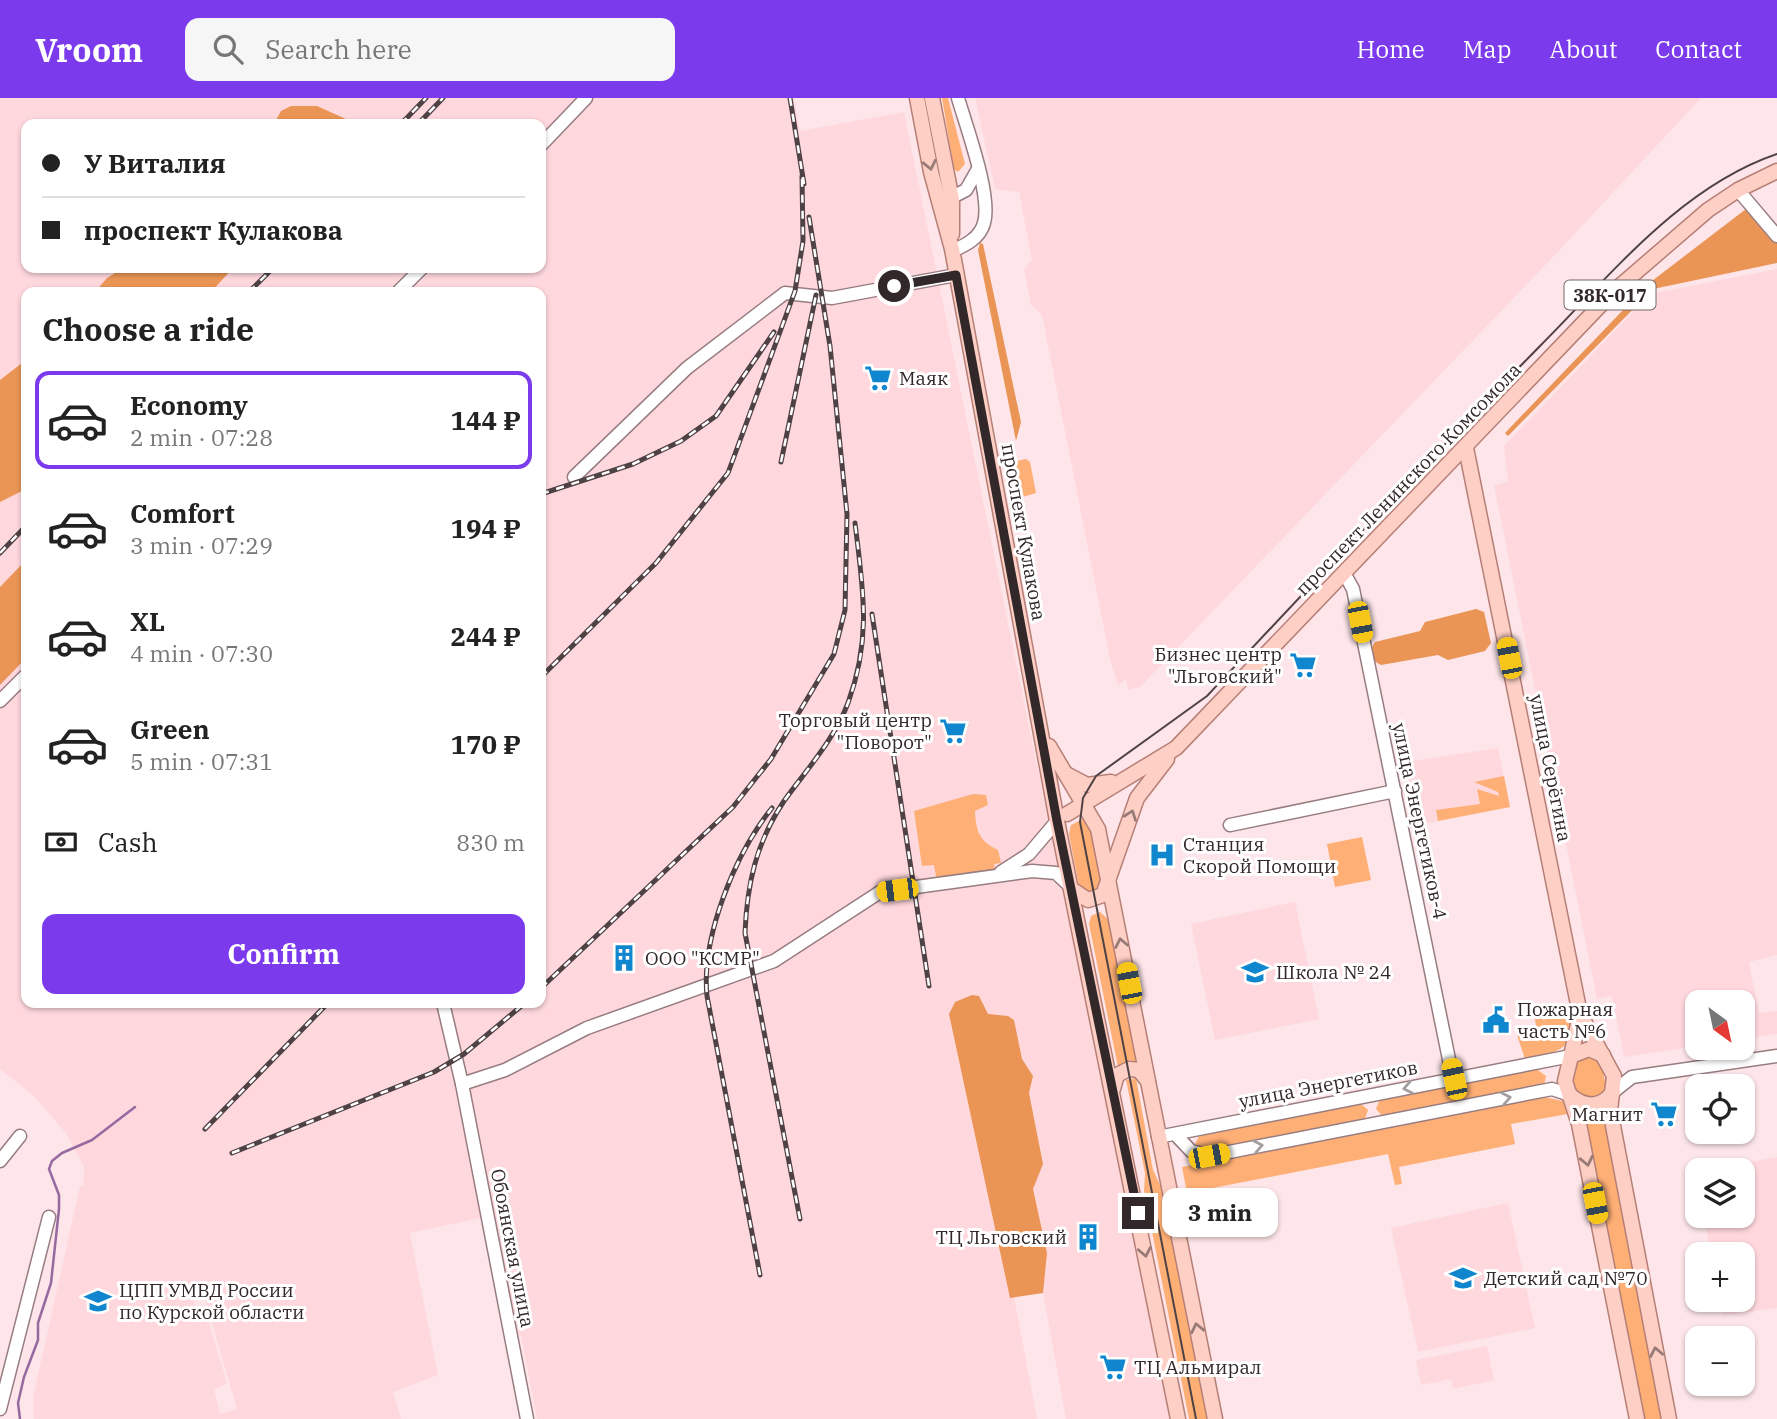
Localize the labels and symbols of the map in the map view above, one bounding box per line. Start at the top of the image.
one-way arrow [922,159,937,171]
route start [878,270,910,302]
road number: 38К-017 [1564,280,1656,310]
street label: проспект Ленинского Комсомола [1290,358,1526,600]
supermarket icon: Маяк [863,363,893,393]
place label: Маяк [899,366,948,390]
street label: проспект Кулакова [997,442,1051,622]
car [1346,599,1375,645]
car [1495,635,1524,681]
place label: Бизнес центр "Льговский" [1154,642,1282,688]
supermarket icon: Бизнес центр "Льговский" [1288,650,1318,680]
street label: улица Серёгина [1525,692,1577,844]
place label: Торговый центр "Поворот" [779,708,932,754]
supermarket icon: Торговый центр "Поворот" [938,716,968,746]
street label: улица Энергетиков-4 [1387,720,1453,922]
one-way arrow [1122,809,1136,821]
place label: Станция Скорой Помощи [1183,832,1336,878]
hospital icon: Станция Скорой Помощи [1147,840,1177,870]
car [875,877,920,903]
one-way arrow [1114,937,1129,949]
building icon: ООО "КСМР" [609,943,639,973]
place label: ООО "КСМР" [645,946,760,970]
school or university icon: Школа № 24 [1240,957,1270,987]
car [1115,960,1144,1006]
place label: Школа № 24 [1276,960,1391,984]
north arrow [1685,990,1755,1060]
place label: Пожарная часть №6 [1517,997,1613,1043]
public building icon: Пожарная часть №6 [1481,1005,1511,1035]
street label: улица Энергетиков [1237,1055,1419,1113]
car [1440,1056,1469,1102]
one-way arrow [1402,1080,1414,1095]
one-way arrow [1500,1091,1512,1106]
supermarket icon: Магнит [1649,1099,1679,1129]
place label: Магнит [1572,1102,1643,1126]
one-way arrow [1252,1139,1264,1154]
car [1187,1142,1232,1170]
one-way arrow [1579,1155,1594,1167]
street label: Обоянская улица [486,1167,540,1329]
car [1581,1180,1610,1226]
callout: 3 min [1162,1188,1278,1238]
route end [1122,1197,1154,1229]
building icon: ТЦ Льговский [1073,1222,1103,1252]
place label: ТЦ Льговский [936,1225,1067,1249]
one-way arrow [1137,1246,1152,1258]
school or university icon: Детский сад №70 [1448,1263,1478,1293]
place label: Детский сад №70 [1484,1266,1648,1290]
place label: ЦПП УМВД России по Курской области [119,1278,305,1324]
school or university icon: ЦПП УМВД России по Курской области [83,1286,113,1316]
one-way arrow [1190,1322,1205,1334]
one-way arrow [1649,1346,1664,1358]
supermarket icon: ТЦ Альмирал [1098,1352,1128,1382]
place label: ТЦ Альмирал [1134,1355,1261,1379]

